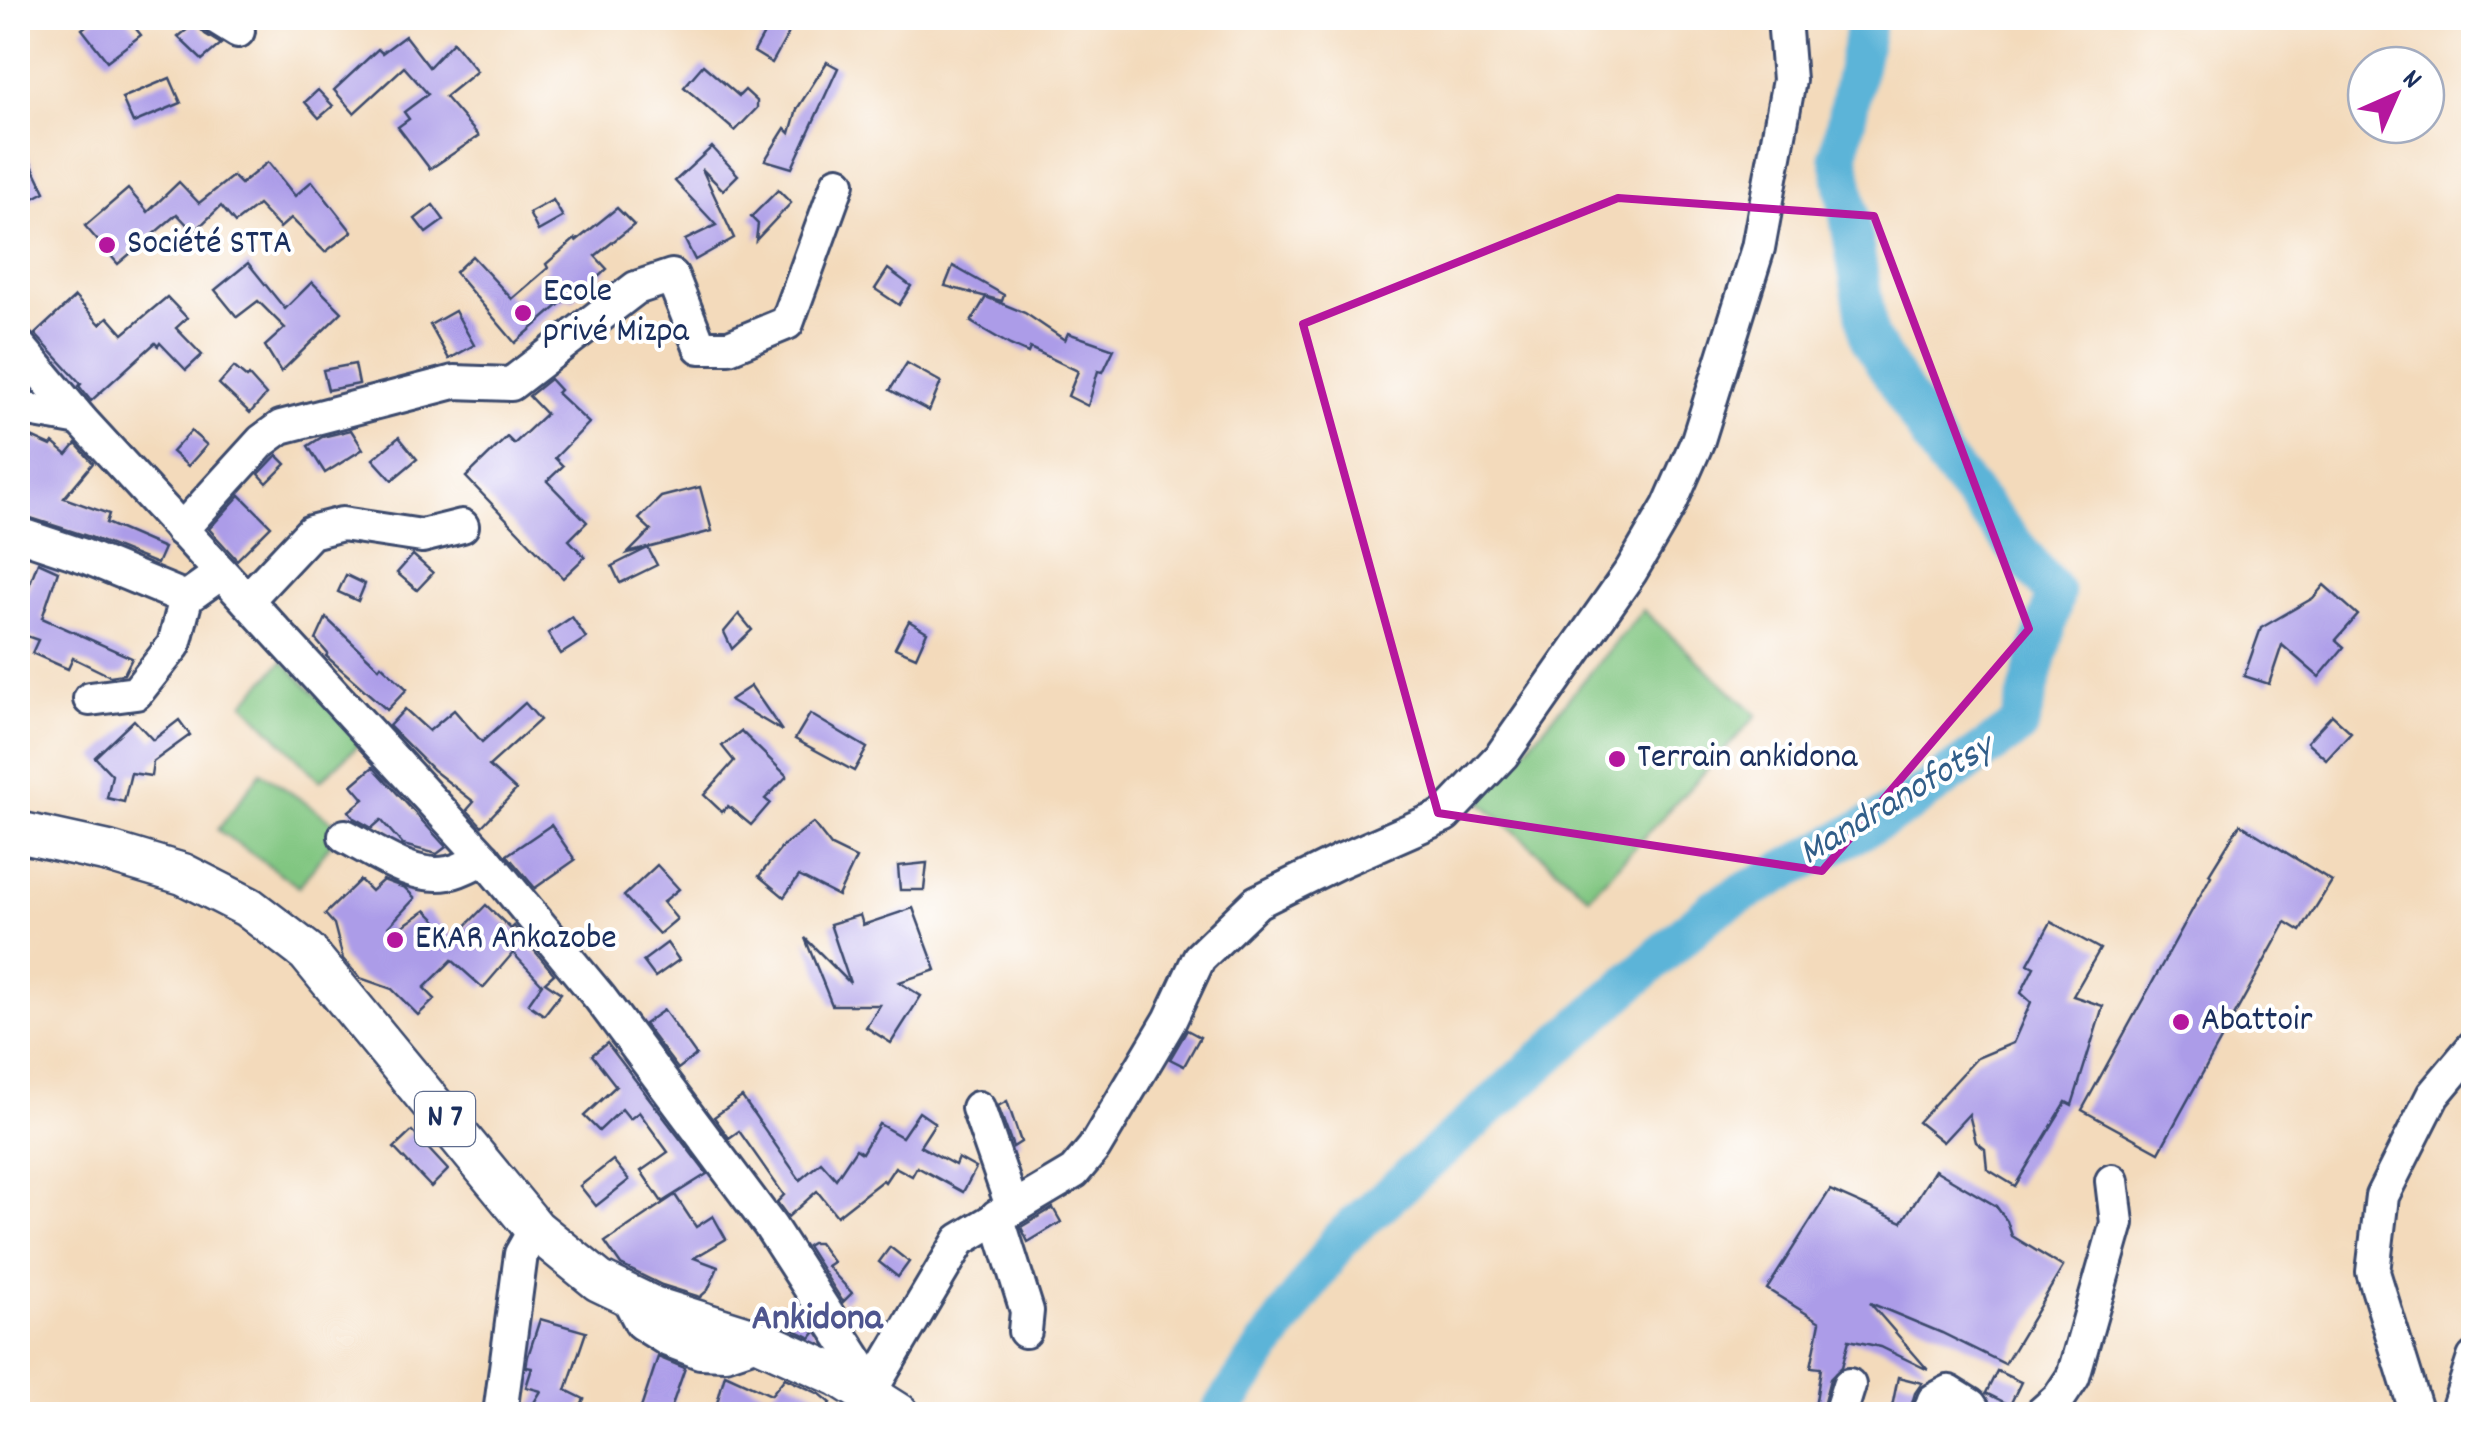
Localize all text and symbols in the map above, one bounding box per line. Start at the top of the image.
north arrow [2346,45,2446,145]
text: N [2391,62,2429,100]
place label: Société STTA [127,220,292,270]
marker: Société STTA [96,234,118,256]
place label: Ecole privé Mizpa [543,268,690,358]
marker: Ecole privé Mizpa [512,302,534,324]
water label: Mandranofotsy [1790,720,2008,882]
place label: Terrain ankidona [1637,734,1858,784]
marker: Terrain ankidona [1606,748,1628,770]
place label: EKAR Ankazobe [415,915,617,965]
marker: EKAR Ankazobe [384,929,406,951]
place label: Abattoir [2201,997,2312,1047]
marker: Abattoir [2170,1011,2192,1033]
road number: N 7 [415,1092,475,1146]
district label: Ankidona [752,1293,884,1348]

